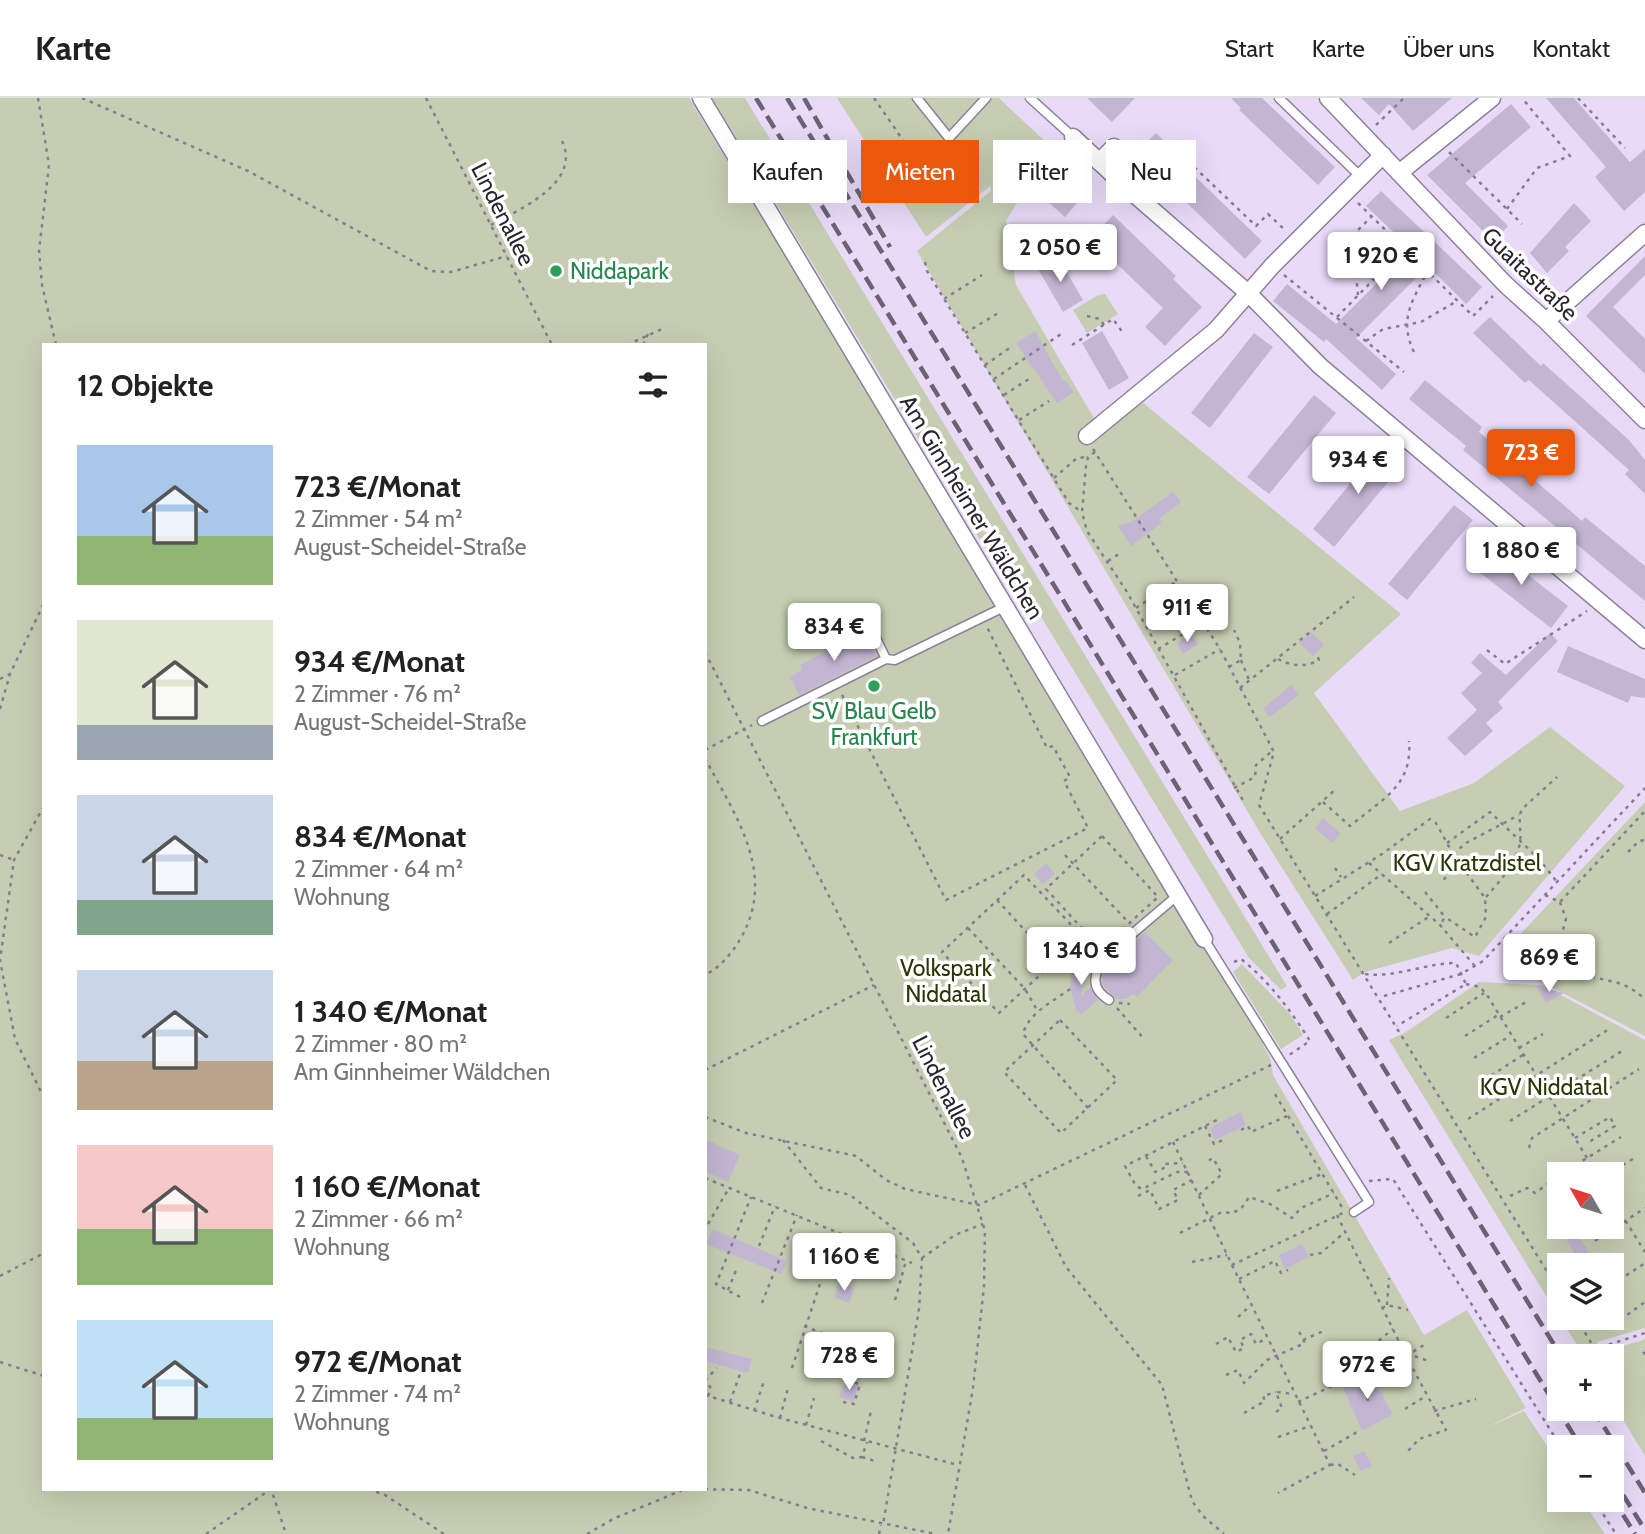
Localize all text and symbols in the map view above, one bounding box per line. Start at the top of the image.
text: Karte [35,28,111,68]
text: Start [1225,34,1274,63]
text: Karte [1312,34,1365,63]
text: Über uns [1403,34,1494,63]
text: Kontakt [1532,34,1610,63]
chip: Kaufen [728,140,847,203]
chip: Mieten [861,140,979,203]
chip: Filter [993,140,1092,203]
chip: Neu [1106,140,1196,203]
street label: Lindenallee [465,158,541,270]
street label: Guaitastraße [1476,221,1584,327]
pin: 2 050 € [995,225,1125,284]
pin: 1 920 € [1316,232,1446,292]
text: 2 050 € [1019,233,1101,261]
text: 1 920 € [1344,241,1418,269]
place label: Niddapark [570,257,670,285]
marker: Niddapark [548,263,564,279]
icon: filters [634,366,672,404]
text: 12 Objekte [77,367,213,404]
street label: Am Ginnheimer Wäldchen [894,390,1050,624]
pin: 723 € [1482,430,1580,489]
pin: 934 € [1309,436,1407,496]
text: 723 € [1503,438,1559,466]
text: 934 € [1328,445,1388,473]
text: 723 €/Monat [294,468,461,505]
icon: home [133,473,217,557]
text: 2 Zimmer · 54 m² [294,505,463,533]
pin: 1 880 € [1456,528,1586,587]
text: August-Scheidel-Straße [294,533,527,561]
text: 1 880 € [1482,536,1560,564]
pin: 911 € [1138,584,1236,644]
text: 911 € [1162,593,1212,621]
pin: 834 € [785,603,883,663]
text: 834 € [804,612,864,640]
text: 934 €/Monat [294,643,465,680]
icon: home [133,648,217,732]
marker: SV Blau Gelb Frankfurt [866,678,882,694]
text: 2 Zimmer · 76 m² [294,680,461,708]
place label: SV Blau Gelb Frankfurt [811,697,937,751]
text: August-Scheidel-Straße [294,708,527,736]
text: 834 €/Monat [294,818,466,855]
icon: home [133,823,217,907]
park label: KGV Kratzdistel [1393,849,1542,877]
text: 2 Zimmer · 64 m² [294,855,463,883]
text: Wohnung [294,883,389,911]
pin: 1 340 € [1016,928,1146,987]
pin: 869 € [1500,934,1598,994]
text: 1 340 € [1043,936,1119,964]
text: 869 € [1519,943,1579,971]
park label: Volkspark Niddatal [900,954,993,1008]
text: 1 340 €/Monat [294,993,487,1030]
icon: home [133,998,217,1082]
text: 2 Zimmer · 80 m² [294,1030,467,1058]
street label: Lindenallee [906,1031,982,1143]
text: Am Ginnheimer Wäldchen [294,1058,550,1086]
park label: KGV Niddatal [1480,1073,1609,1101]
north arrow [1547,1162,1624,1239]
map controls [1547,1162,1624,1512]
text: 1 160 €/Monat [294,1168,480,1205]
icon: home [133,1173,217,1257]
text: 2 Zimmer · 66 m² [294,1205,463,1233]
text: Wohnung [294,1233,389,1261]
pin: 1 160 € [779,1234,909,1293]
text: 1 160 € [808,1242,880,1270]
button: layers [1547,1253,1624,1330]
pin: 728 € [800,1332,898,1392]
text: 728 € [820,1341,878,1369]
pin: 972 € [1318,1342,1416,1401]
text: 972 €/Monat [294,1343,461,1380]
button: + [1547,1344,1624,1421]
icon: home [133,1348,217,1432]
text: 972 € [1339,1350,1395,1378]
text: 2 Zimmer · 74 m² [294,1380,461,1408]
text: Wohnung [294,1408,389,1436]
button: − [1547,1435,1624,1512]

